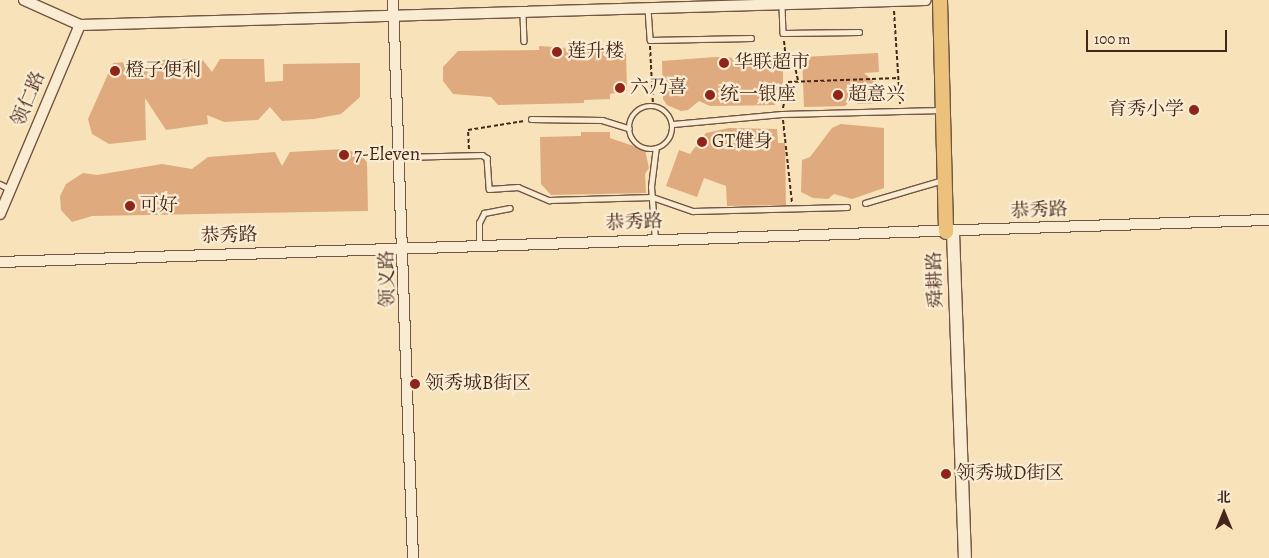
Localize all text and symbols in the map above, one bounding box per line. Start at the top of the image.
scale bar [1089,20,1230,52]
text: 100 m [1094,29,1131,49]
place label: 莲升楼 [567,41,624,63]
marker: 莲升楼 [551,46,563,58]
place label: 华联超市 [734,52,810,74]
marker: 华联超市 [718,57,730,69]
place label: 橙子便利 [125,60,201,82]
marker: 橙子便利 [109,65,121,77]
street label: 领仁路 [7,68,51,130]
place label: 六乃喜 [630,77,687,99]
marker: 六乃喜 [614,82,626,94]
place label: 统一银座 [720,84,796,106]
place label: 超意兴 [848,84,905,106]
marker: 统一银座 [704,89,716,101]
marker: 超意兴 [832,89,844,101]
place label: 育秀小学 [1108,99,1184,121]
marker: 育秀小学 [1188,104,1200,116]
place label: GT健身 [712,131,773,153]
marker: GT健身 [696,136,708,148]
place label: 7-Eleven [354,144,420,166]
marker: 7-Eleven [338,149,350,161]
place label: 可好 [140,195,178,217]
street label: 恭秀路 [1010,199,1068,223]
marker: 可好 [124,200,136,212]
street label: 恭秀路 [605,211,663,235]
street label: 恭秀路 [200,224,258,248]
street label: 领义路 [376,250,400,308]
street label: 舜耕路 [924,251,948,309]
place label: 领秀城B街区 [425,373,531,395]
marker: 领秀城B街区 [409,378,421,390]
place label: 领秀城D街区 [956,463,1064,485]
marker: 领秀城D街区 [940,468,952,480]
north arrow [1199,488,1249,538]
text: 北 [1217,488,1231,507]

